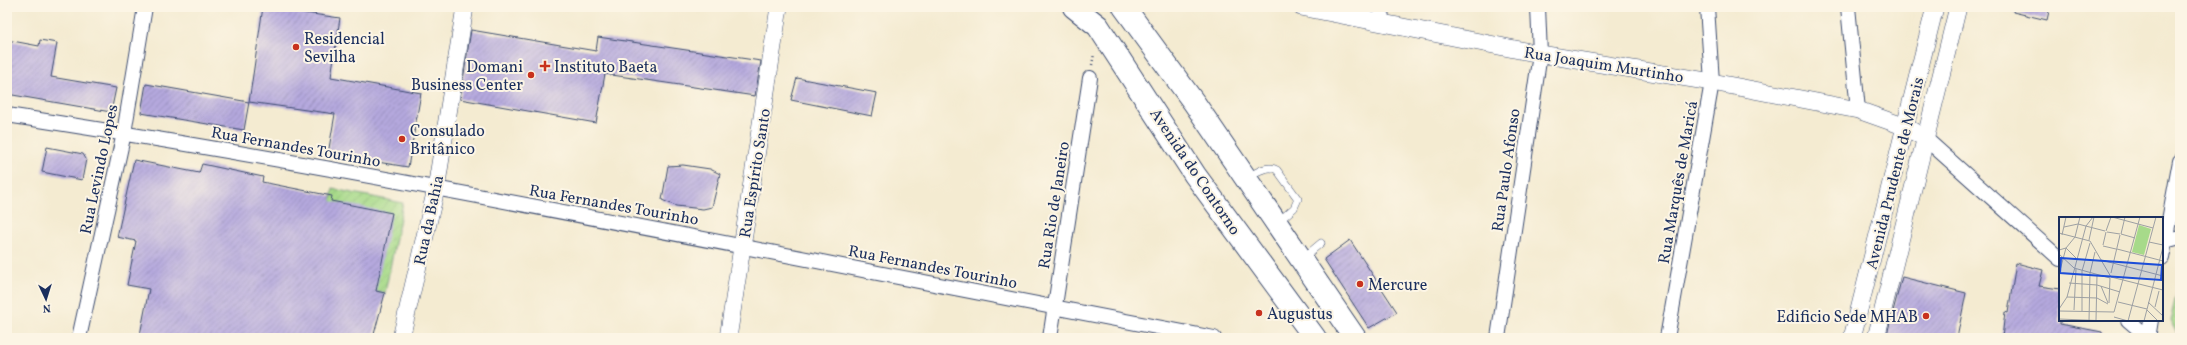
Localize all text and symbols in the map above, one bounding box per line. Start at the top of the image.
place label: Residencial Sevilha [304,29,385,69]
marker: Residencial Sevilha [291,42,301,52]
street label: Rua Joaquim Murtinho [1522,43,1685,89]
place label: Domani Business Center [411,57,523,97]
place label: Instituto Baeta [554,57,657,79]
marker: Instituto Baeta [539,60,551,72]
marker: Domani Business Center [526,70,536,80]
street label: Avenida Prudente de Morais [1861,75,1931,272]
street label: Rua Marquês de Maricá [1654,99,1704,266]
street label: Rua Levindo Lopes [75,102,124,236]
street label: Avenida do Contorno [1144,104,1245,240]
street label: Rua Espírito Santo [735,107,777,240]
street label: Rua Paulo Afonso [1487,107,1527,233]
place label: Consulado Britânico [410,121,485,161]
street label: Rua Fernandes Tourinho [209,122,382,174]
marker: Consulado Britânico [397,134,407,144]
street label: Rua Rio de Janeiro [1034,140,1076,271]
street label: Rua da Bahia [410,173,450,267]
street label: Rua Fernandes Tourinho [527,180,700,232]
inset map [2059,217,2163,321]
street label: Rua Fernandes Tourinho [846,241,1019,295]
place label: Mercure [1368,275,1427,297]
north arrow [26,279,66,319]
marker: Mercure [1355,279,1365,289]
text: N [42,300,51,315]
place label: Augustus [1267,304,1333,326]
place label: Edificio Sede MHAB [1776,307,1918,329]
marker: Augustus [1254,308,1264,318]
marker: Edificio Sede MHAB [1921,311,1931,321]

